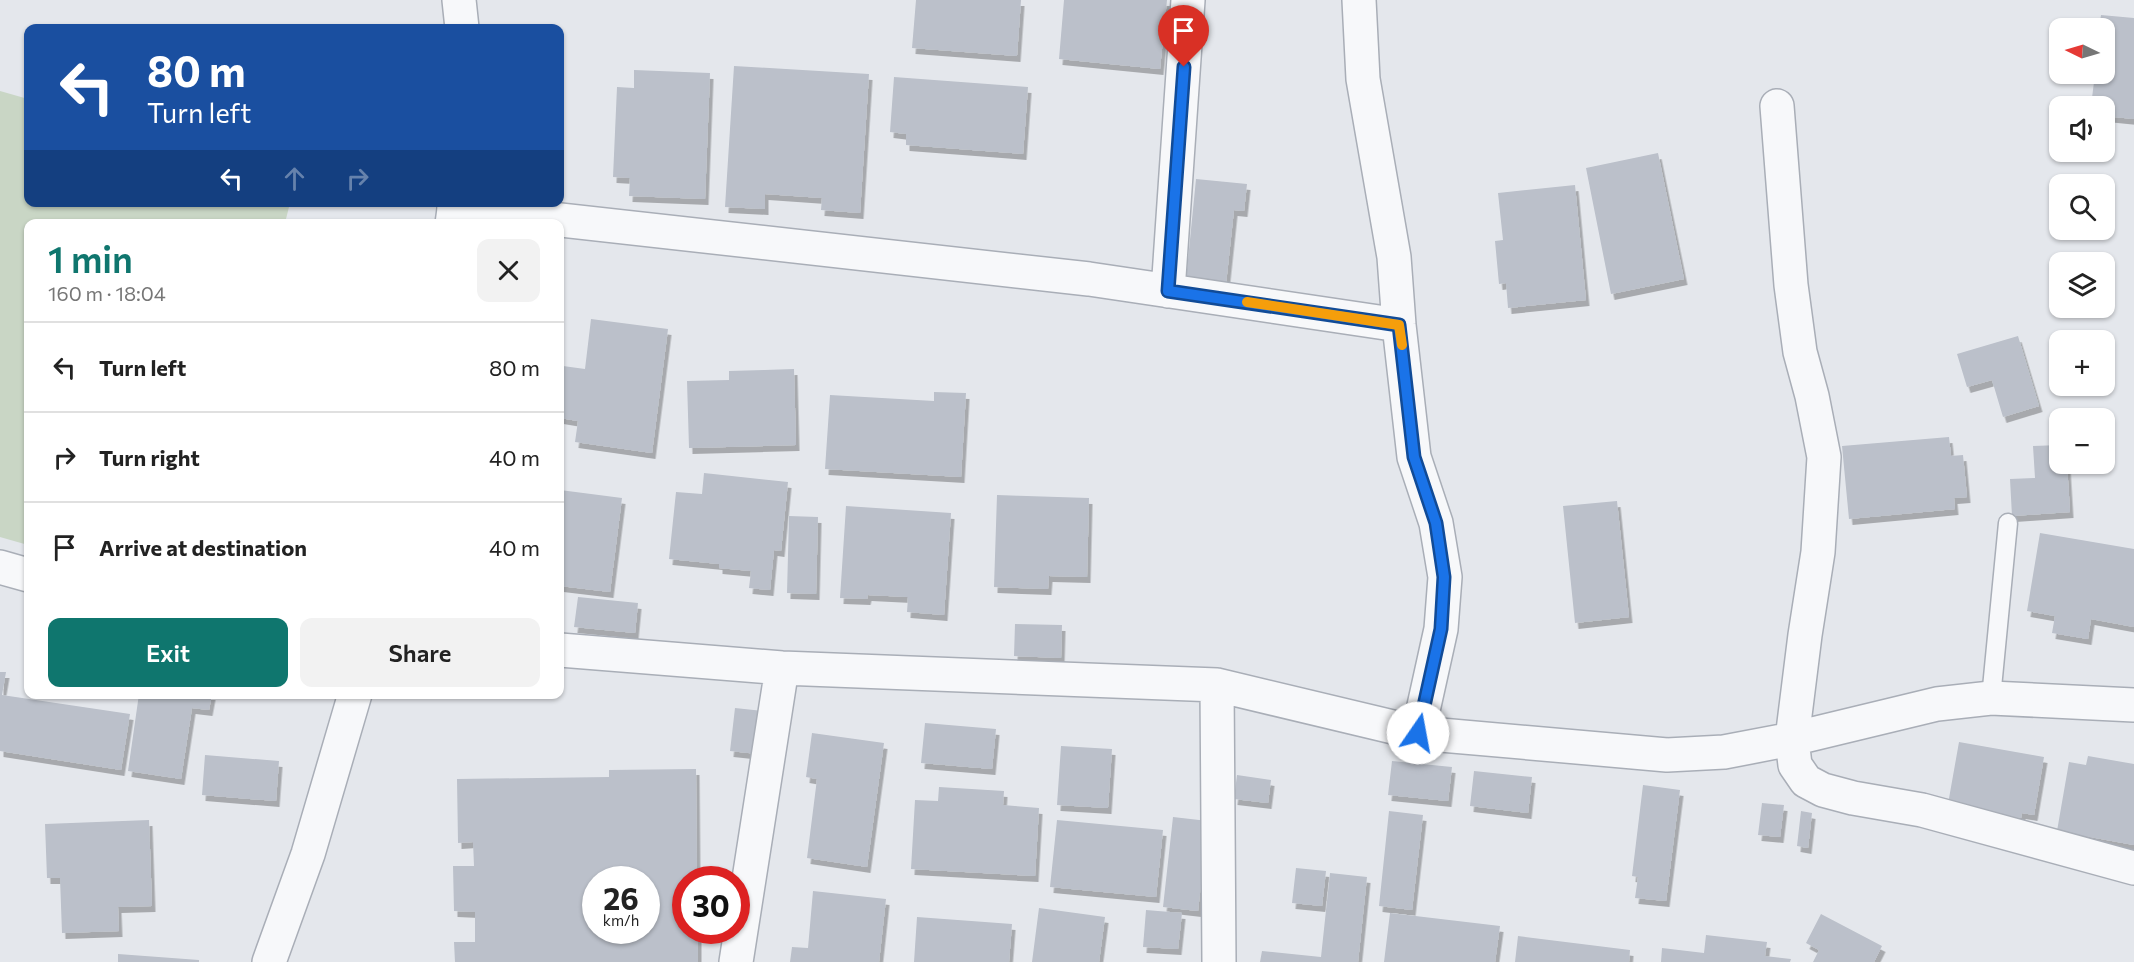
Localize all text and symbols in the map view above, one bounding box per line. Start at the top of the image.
pin [1158,5,1209,67]
icon: arrive [1167,14,1200,47]
north arrow [2049,18,2115,84]
map controls [2049,18,2115,474]
text: 80 m [147,44,246,96]
icon: left [48,48,126,126]
text: Turn left [147,96,251,129]
button: sound [2049,96,2115,162]
icon: left [215,162,248,195]
icon: ahead [278,162,311,195]
icon: right [341,162,374,195]
button: search [2049,174,2115,240]
text: 1 min [48,236,133,280]
button: close [477,239,540,302]
button: layers [2049,252,2115,318]
text: 160 m · 18:04 [48,281,166,305]
button: + [2049,330,2115,396]
icon: left [48,351,81,384]
text: Turn left [99,354,186,381]
text: 80 m [489,354,540,381]
button: − [2049,408,2115,474]
icon: right [48,441,81,474]
text: Turn right [99,444,200,471]
text: 40 m [489,444,540,471]
icon: arrive [48,531,81,564]
text: Arrive at destination [99,534,307,561]
text: 40 m [489,534,540,561]
button: Exit [48,618,288,687]
button: Share [300,618,540,687]
position arrow [1386,701,1450,765]
speed limit sign: 30 [672,866,750,944]
text: 26 [603,879,639,916]
text: km/h [603,911,639,929]

